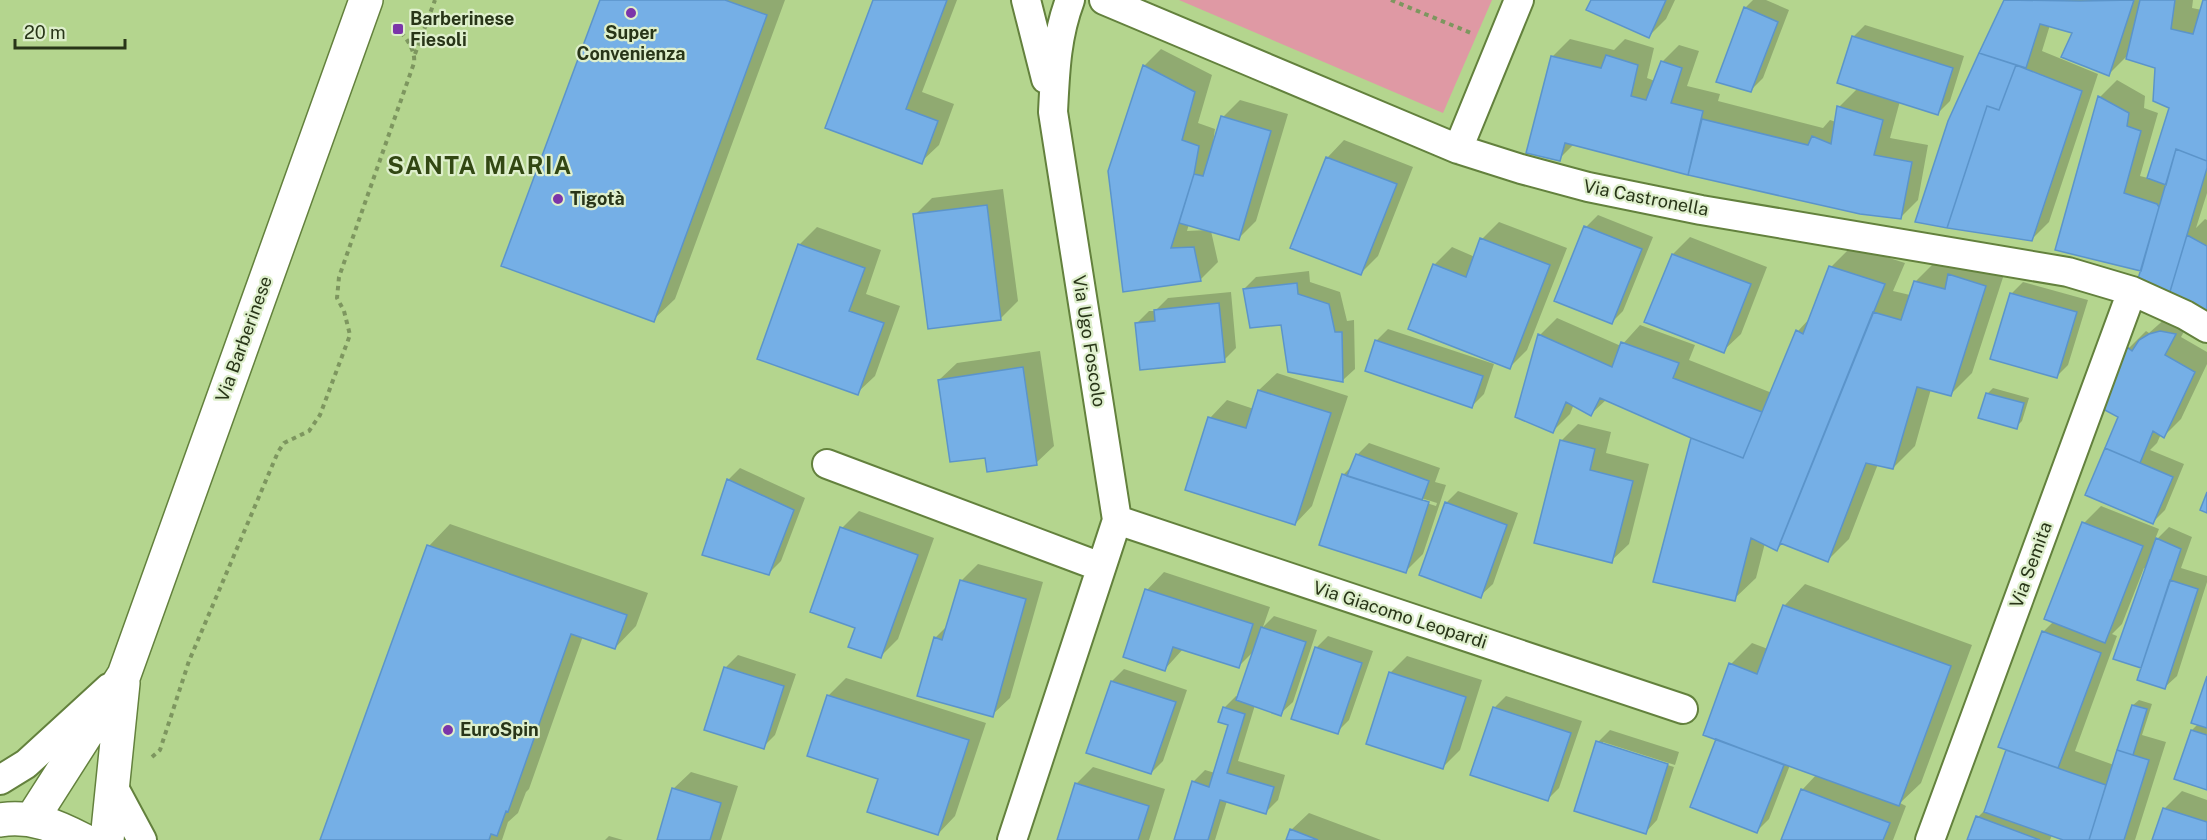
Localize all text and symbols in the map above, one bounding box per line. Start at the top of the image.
marker: Super Convenienza [624,6,638,20]
place label: Barberinese Fiesoli [410,8,514,50]
scale bar [15,12,124,50]
text: 20 m [24,22,66,43]
marker: Barberinese Fiesoli [391,22,405,36]
place label: Super Convenienza [577,22,685,64]
district label: SANTA MARIA [387,151,573,179]
street label: Via Castronella [1582,175,1710,220]
place label: Tigotà [570,188,625,209]
marker: Tigotà [551,192,565,206]
street label: Via Barberinese [211,273,276,405]
street label: Via Ugo Foscolo [1069,274,1110,408]
street label: Via Semita [2005,519,2056,611]
street label: Via Giacomo Leopardi [1311,576,1490,653]
place label: EuroSpin [460,719,539,740]
marker: EuroSpin [441,723,455,737]

